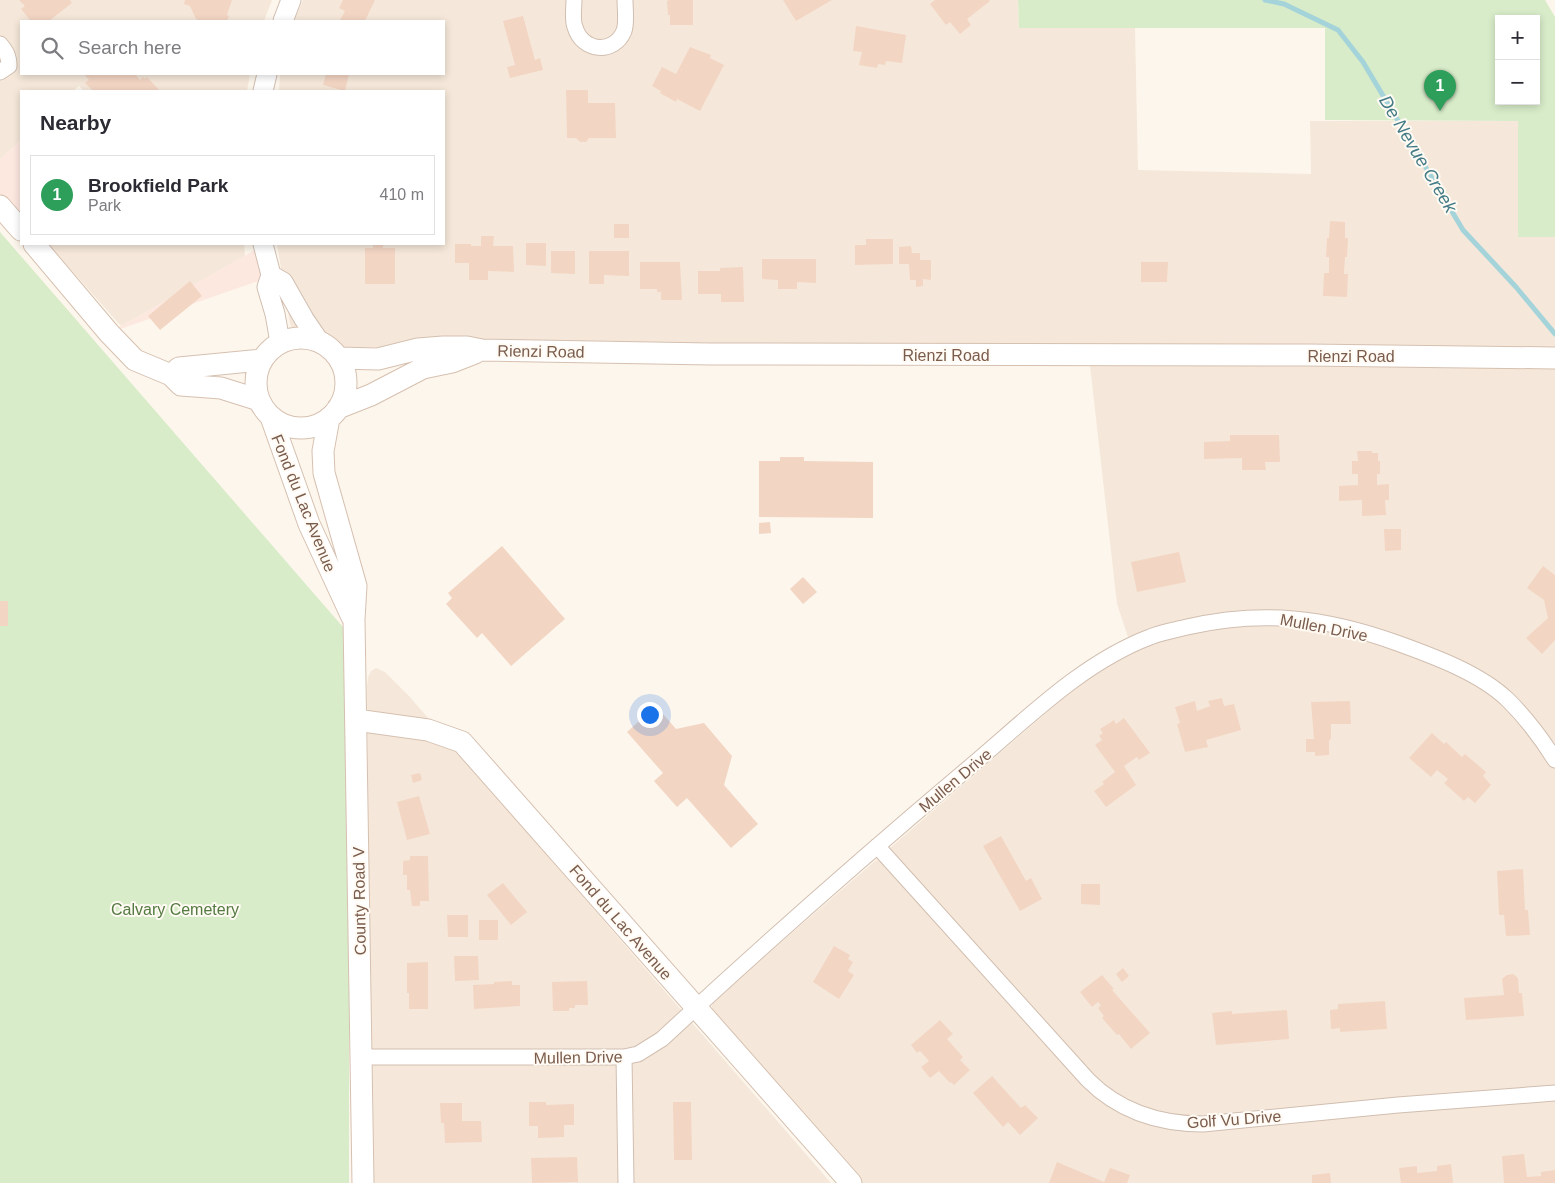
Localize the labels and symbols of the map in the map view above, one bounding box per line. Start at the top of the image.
pin: 1 [1424,70,1456,111]
water label: De Nevue Creek [1375,92,1461,217]
street label: Rienzi Road [497,342,585,361]
street label: Rienzi Road [902,347,990,364]
street label: Rienzi Road [1307,348,1395,365]
street label: Fond du Lac Avenue [268,432,339,574]
street label: Mullen Drive [1279,611,1369,644]
your location [637,702,663,728]
street label: Mullen Drive [916,745,995,815]
street label: County Road V [350,846,369,955]
street label: Fond du Lac Avenue [566,861,675,983]
park label: Calvary Cemetery [111,901,239,918]
street label: Mullen Drive [533,1048,623,1067]
street label: Golf Vu Drive [1186,1108,1282,1131]

